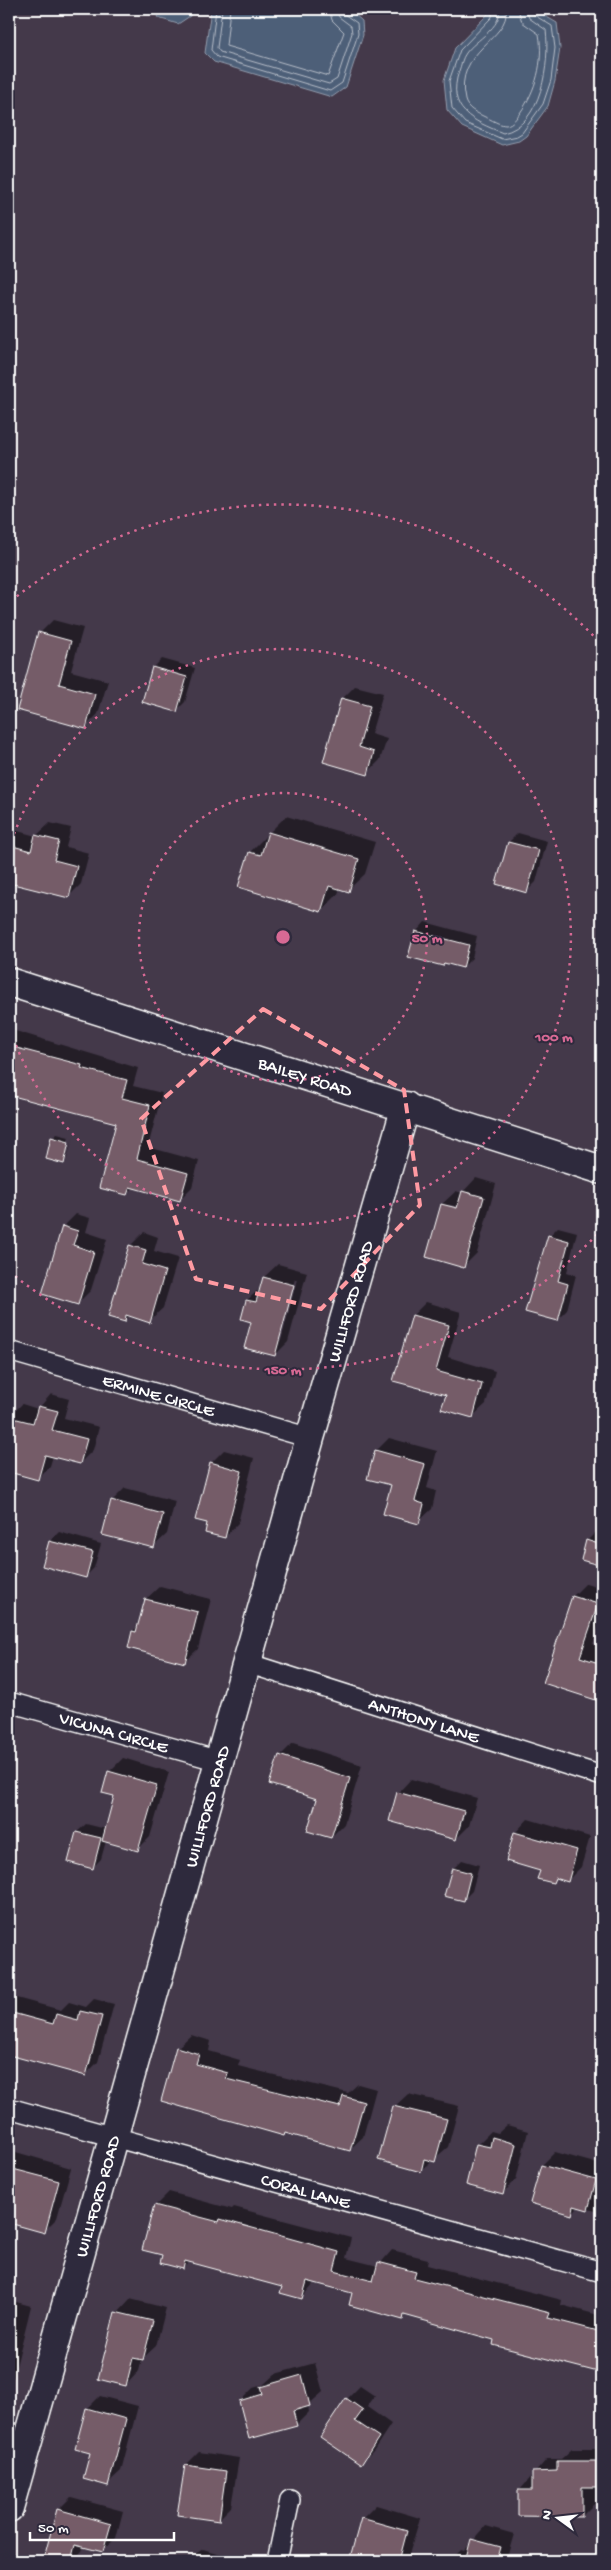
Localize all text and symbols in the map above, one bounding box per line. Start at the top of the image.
centre of rings [274,928,292,946]
text: 50 m [412,930,443,948]
text: 100 m [534,1029,573,1047]
street label: BAILEY ROAD [254,1053,354,1103]
street label: WILLIFORD ROAD [324,1238,380,1365]
text: 150 m [264,1362,302,1380]
street label: ERMINE CIRCLE [100,1371,217,1423]
street label: ANTHONY LANE [365,1694,482,1749]
street label: VICUNA CIRCLE [55,1708,171,1759]
street label: WILLIFORD ROAD [182,1744,236,1870]
street label: WILLIFORD ROAD [72,2133,126,2260]
street label: CORAL LANE [258,2170,353,2215]
north arrow [534,2492,584,2542]
text: N [538,2509,557,2522]
scale bar [30,2510,174,2542]
text: 50 m [38,2520,69,2538]

